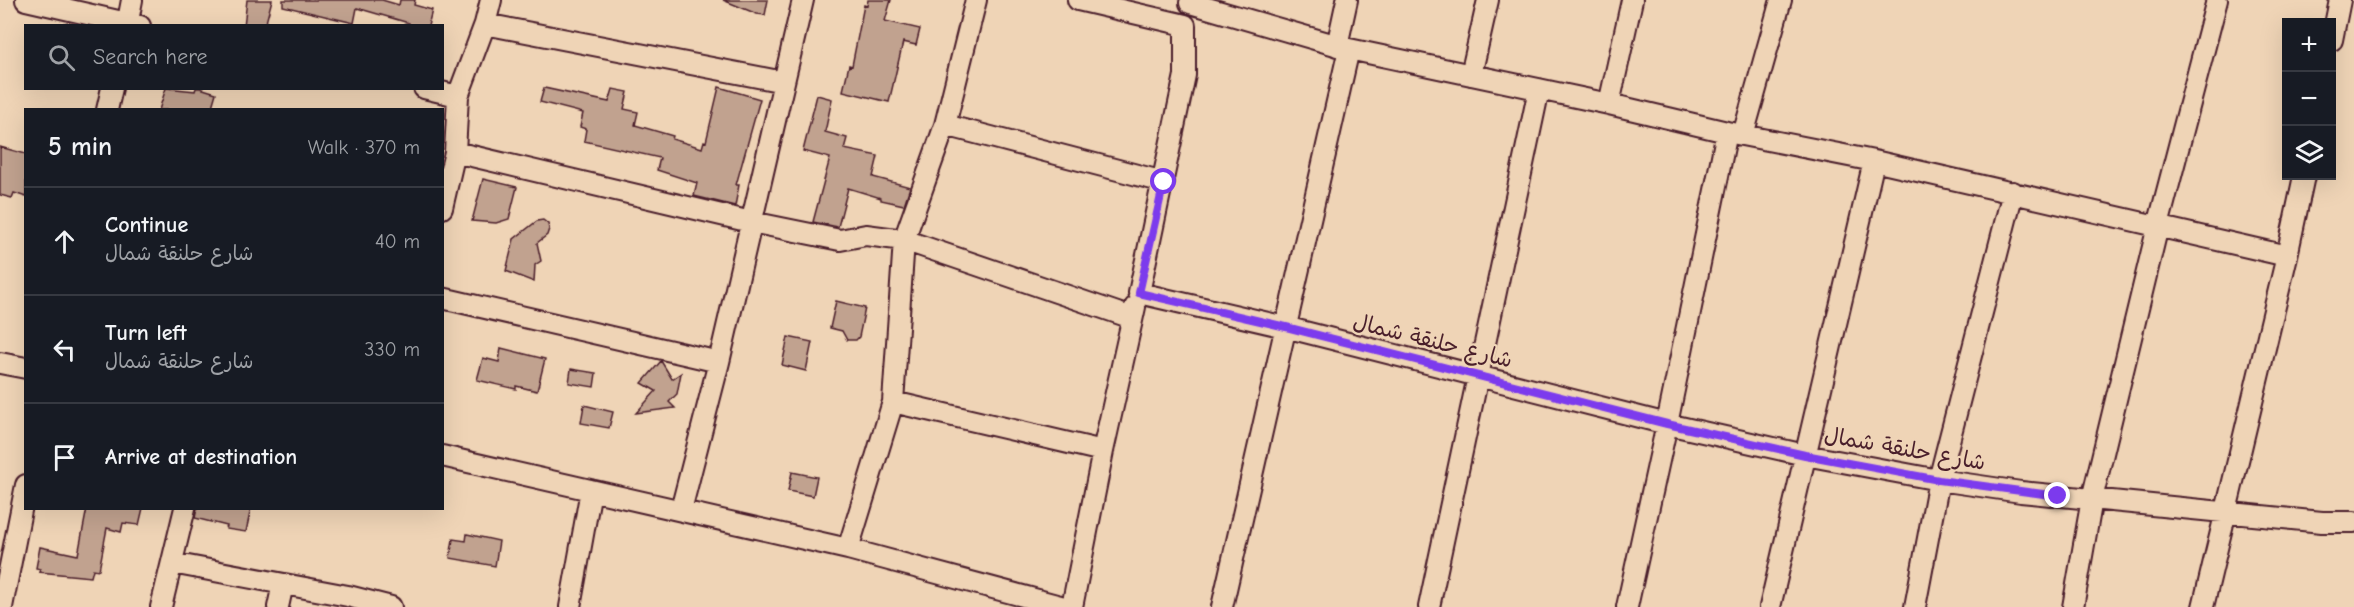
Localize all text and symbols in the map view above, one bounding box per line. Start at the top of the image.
map controls [2282,18,2336,180]
button: + [2282,18,2336,72]
search box [24,24,444,90]
icon: search [45,41,78,74]
text: Search here [93,44,208,70]
button: − [2282,72,2336,126]
button: layers [2282,126,2336,180]
text: 5 min [48,132,112,162]
text: Walk · 370 m [308,136,420,159]
route start [1150,168,1176,194]
text: Continue [105,212,188,238]
icon: ahead [48,225,81,258]
text: 40 m [375,230,420,253]
text: شارع حلنقة شمال [105,242,254,265]
street label: شارع حلنقة شمال [1350,309,1515,375]
text: Turn left [105,320,187,346]
icon: left [48,333,81,366]
text: 330 m [364,338,420,361]
text: شارع حلنقة شمال [105,350,254,373]
street label: شارع حلنقة شمال [1822,422,1988,478]
icon: arrive [48,441,81,474]
text: Arrive at destination [105,444,297,470]
route end [2044,482,2070,508]

